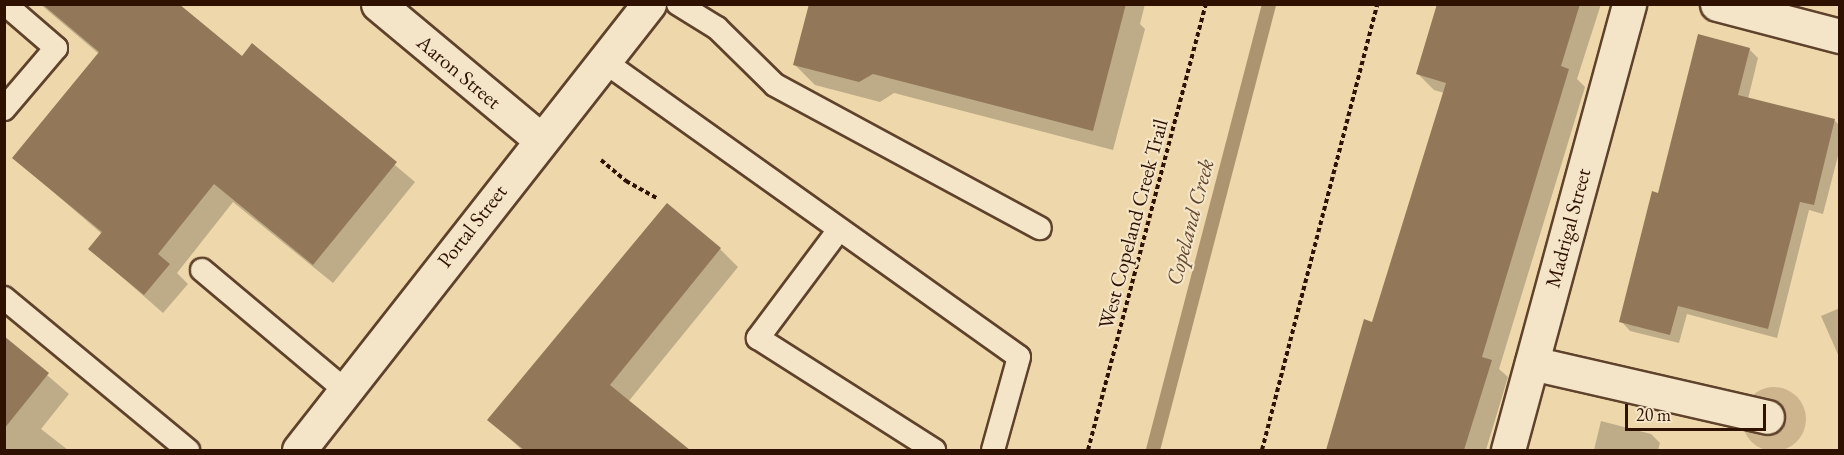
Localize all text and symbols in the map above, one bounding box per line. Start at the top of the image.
street label: Aaron Street [412,30,506,114]
street label: West Copeland Creek Trail [1093,116,1173,332]
water label: Copeland Creek [1160,156,1220,288]
street label: Madrigal Street [1540,166,1596,290]
street label: Portal Street [432,180,512,272]
scale bar [1628,392,1769,430]
text: 20 m [1636,403,1671,426]

